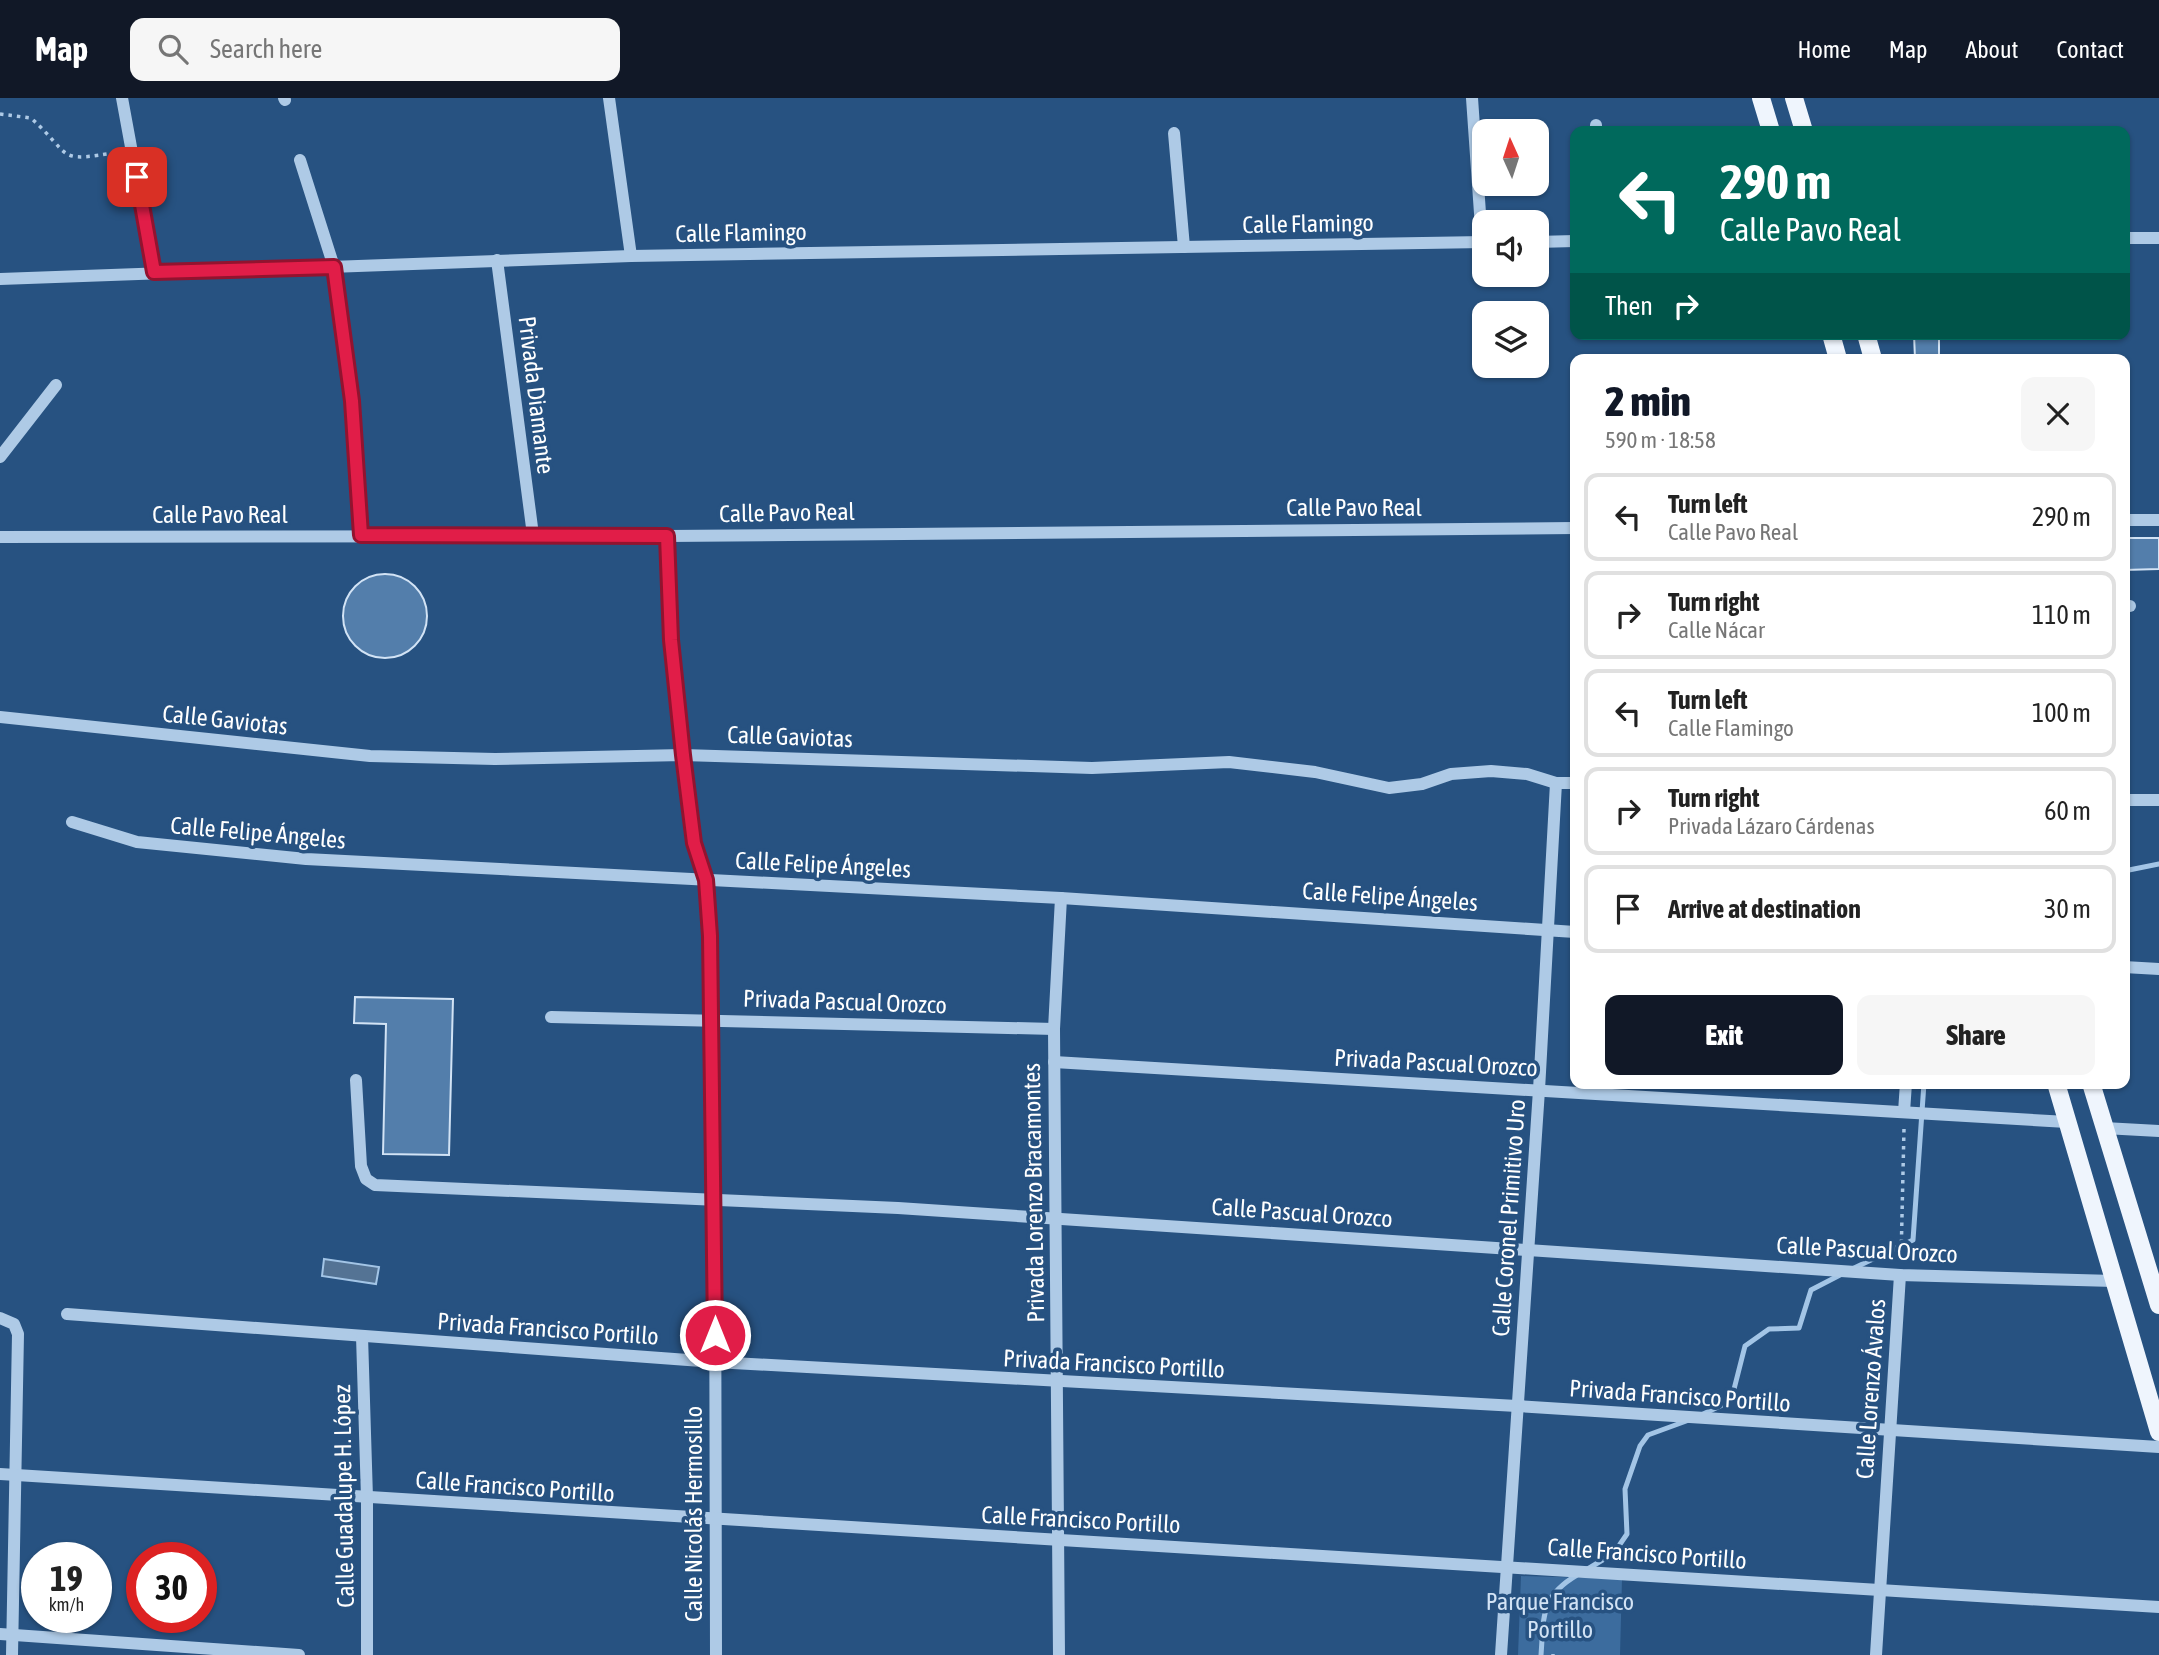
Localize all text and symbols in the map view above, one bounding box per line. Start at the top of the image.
search box [130,18,620,81]
text: Map [35,30,88,68]
icon: search [154,30,192,68]
text: Search here [210,34,322,64]
text: Home [1797,36,1851,63]
text: Map [1889,36,1927,63]
text: About [1965,36,2018,63]
text: Contact [2056,36,2124,63]
north arrow [1472,119,1549,196]
map controls [1472,119,1549,378]
pin [107,147,167,207]
text: 290 m [1720,153,1831,209]
icon: left [1605,154,1696,245]
icon: arrive [118,158,156,196]
street label: Calle Flamingo [1242,209,1374,238]
button: sound [1472,210,1549,287]
text: Calle Pavo Real [1720,211,1901,248]
street label: Calle Flamingo [675,218,807,247]
icon: right [1667,287,1705,325]
text: Then [1605,291,1653,321]
button: layers [1472,301,1549,378]
street label: Privada Diamante [513,315,560,475]
text: 2 min [1605,377,1691,425]
button: close [2021,377,2095,451]
text: 590 m · 18:58 [1605,427,1716,453]
text: Turn left [1668,489,1748,519]
street label: Calle Pavo Real [1286,494,1422,521]
street label: Calle Pavo Real [719,498,856,527]
icon: left [1609,498,1647,536]
street label: Calle Pavo Real [152,501,288,528]
text: 290 m [2032,502,2091,532]
text: Calle Pavo Real [1668,519,1798,545]
text: Turn right [1668,587,1759,617]
icon: right [1609,596,1647,634]
text: 110 m [2032,600,2091,630]
text: Calle Nácar [1668,617,1765,643]
text: Turn left [1668,685,1748,715]
icon: left [1609,694,1647,732]
text: 100 m [2032,698,2091,728]
street label: Calle Gaviotas [161,700,289,740]
text: Calle Flamingo [1668,715,1794,741]
street label: Calle Gaviotas [727,721,853,752]
text: Turn right [1668,783,1759,813]
icon: right [1609,792,1647,830]
text: 60 m [2044,796,2091,826]
street label: Calle Felipe Ángeles [169,811,347,854]
text: Privada Lázaro Cárdenas [1668,813,1875,839]
street label: Calle Felipe Ángeles [735,846,912,883]
street label: Calle Felipe Ángeles [1301,877,1479,916]
icon: arrive [1609,890,1647,928]
text: Arrive at destination [1668,894,1861,924]
text: 30 m [2044,894,2091,924]
street label: Privada Pascual Orozco [743,984,947,1019]
button: Exit [1605,995,1843,1075]
button: Share [1857,995,2095,1075]
street label: Privada Pascual Orozco [1334,1044,1539,1081]
street label: Privada Lorenzo Bracamontes [1018,1063,1049,1323]
street label: Calle Coronel Primitivo Uro [1487,1099,1530,1337]
street label: Calle Pascual Orozco [1211,1193,1394,1232]
street label: Calle Pascual Orozco [1776,1231,1958,1268]
position arrow [678,1298,752,1372]
street label: Calle Lorenzo Ávalos [1851,1298,1890,1480]
street label: Privada Francisco Portillo [436,1307,660,1350]
street label: Privada Francisco Portillo [1003,1344,1225,1383]
street label: Privada Francisco Portillo [1568,1374,1792,1417]
street label: Calle Guadalupe H. López [328,1384,359,1608]
street label: Calle Nicolás Hermosillo [680,1406,707,1622]
street label: Calle Francisco Portillo [415,1466,615,1507]
street label: Calle Francisco Portillo [981,1501,1181,1538]
street label: Calle Francisco Portillo [1547,1533,1747,1574]
speed limit sign: 30 [126,1542,217,1633]
text: 19 [50,1558,83,1598]
park label: Parque Francisco Portillo [1486,1588,1634,1643]
text: km/h [49,1594,84,1615]

